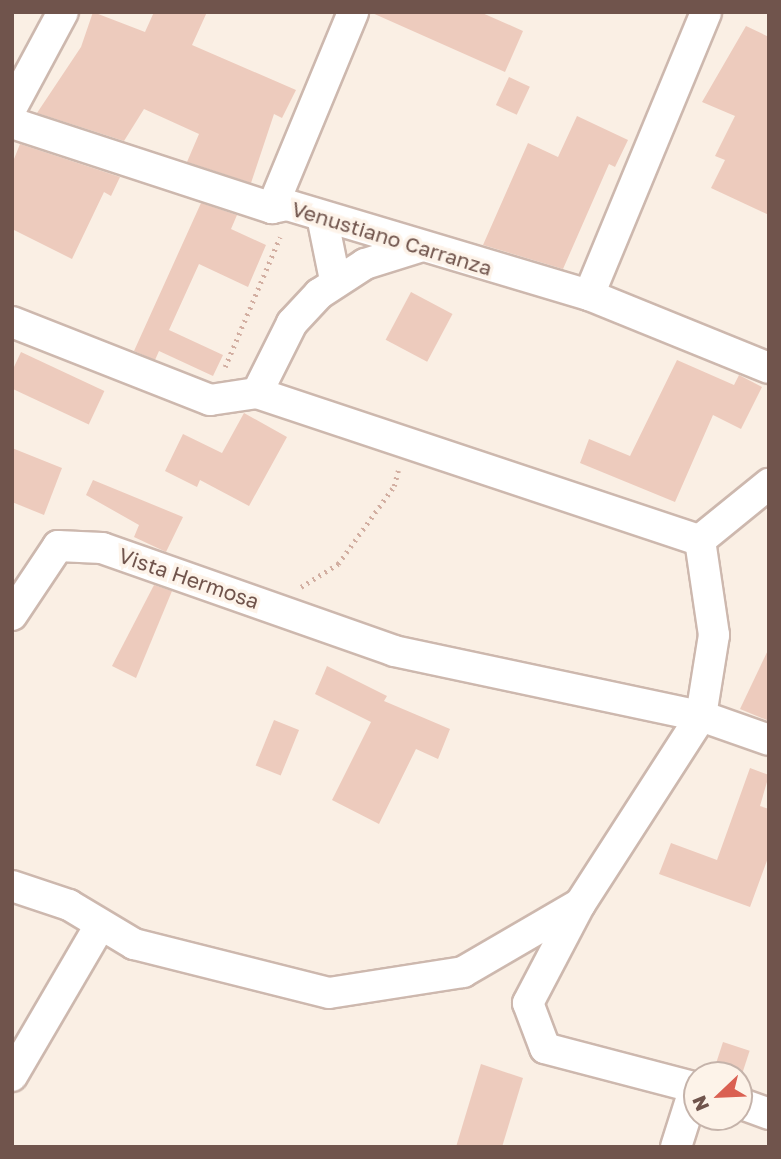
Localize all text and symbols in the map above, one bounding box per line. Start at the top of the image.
street label: Venustiano Carranza [289,196,495,280]
street label: Vista Hermosa [115,542,263,614]
north arrow [683,1061,753,1131]
text: N [687,1092,713,1115]

